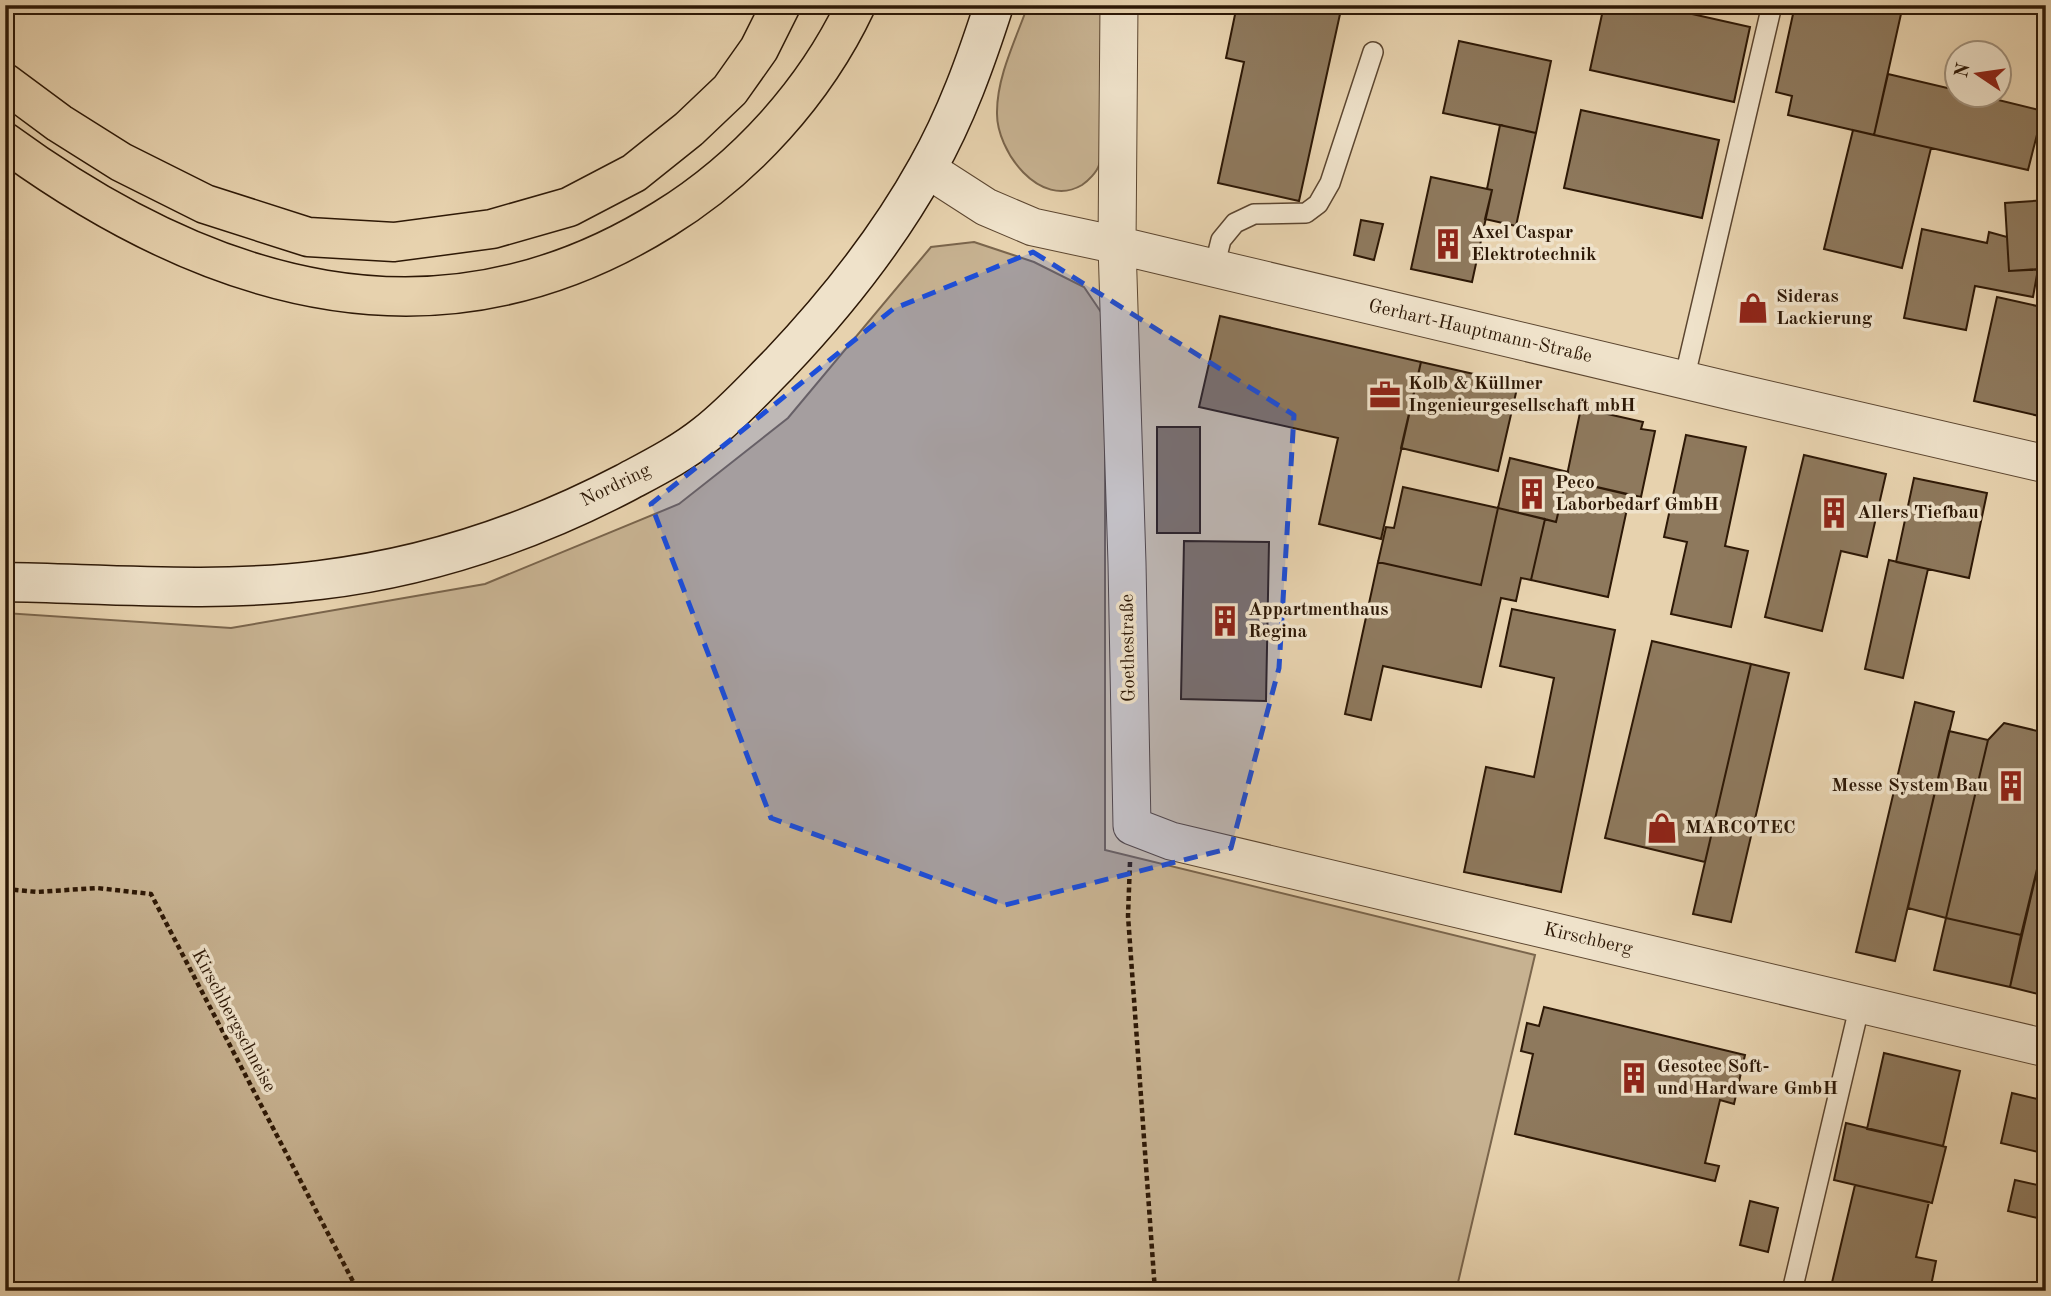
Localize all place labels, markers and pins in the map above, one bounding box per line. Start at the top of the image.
place label: Axel Caspar Elektrotechnik [1471,224,1597,265]
building icon: Axel Caspar Elektrotechnik [1431,227,1465,261]
place label: Sideras Lackierung [1776,288,1873,329]
shop icon: Sideras Lackierung [1736,291,1770,325]
place label: Kolb & Küllmer Ingenieurgesellschaft mbH [1408,375,1636,416]
office icon: Kolb & Küllmer Ingenieurgesellschaft mbH [1368,378,1402,412]
place label: Peco Laborbedarf GmbH [1555,474,1719,515]
building icon: Peco Laborbedarf GmbH [1515,477,1549,511]
building icon: Allers Tiefbau [1817,496,1851,530]
place label: Allers Tiefbau [1857,504,1979,523]
place label: Appartmenthaus Regina [1248,601,1388,642]
building icon: Appartmenthaus Regina [1208,604,1242,638]
building icon: Messe System Bau [1994,769,2028,803]
place label: Messe System Bau [1832,777,1988,796]
shop icon: MARCOTEC [1645,811,1679,845]
place label: MARCOTEC [1685,819,1795,838]
place label: Gesotec Soft- und Hardware GmbH [1657,1058,1838,1099]
building icon: Gesotec Soft- und Hardware GmbH [1617,1061,1651,1095]

